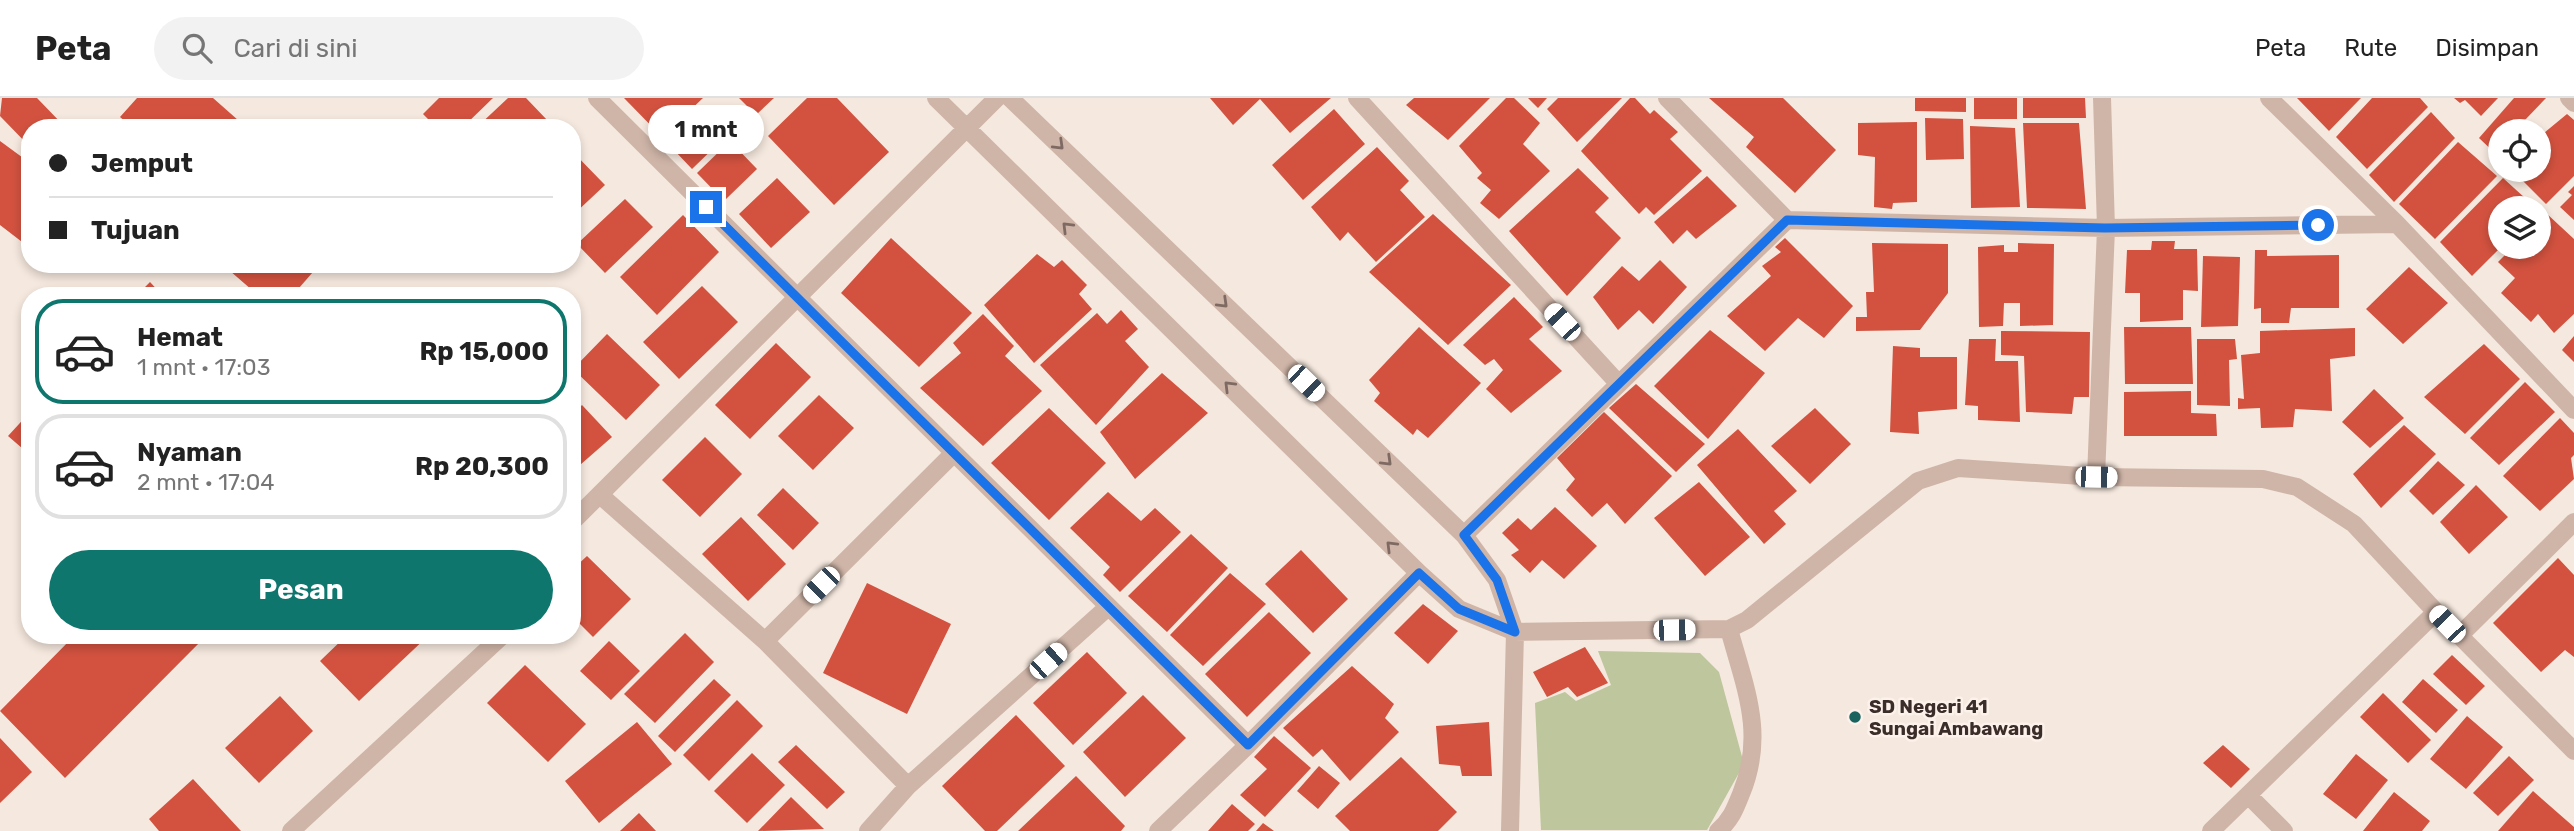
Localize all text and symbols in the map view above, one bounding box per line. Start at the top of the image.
search box [154,17,644,80]
text: Peta [35,29,112,68]
icon: search [178,29,216,67]
text: Cari di sini [234,33,357,64]
text: Peta [2255,34,2306,62]
text: Rute [2344,34,2397,62]
text: Disimpan [2435,34,2539,62]
callout: 1 mnt [648,105,764,154]
text: 1 mnt [675,115,737,143]
map controls [2488,119,2551,259]
button: locate [2488,119,2551,182]
one-way arrow [1051,137,1064,150]
text: Jemput [91,148,193,179]
route end [690,191,722,223]
button: layers [2488,196,2551,259]
route start [2302,209,2334,241]
text: Tujuan [91,215,180,246]
one-way arrow [1062,222,1075,235]
one-way arrow [1215,295,1228,308]
car [1540,299,1585,345]
icon: car [53,320,116,383]
text: Hemat [137,322,223,353]
text: Rp 15,000 [419,336,549,367]
text: 1 mnt · 17:03 [137,353,271,381]
car [1284,361,1329,405]
one-way arrow [1224,382,1237,395]
icon: car [53,435,116,498]
text: Nyaman [137,437,242,468]
text: Rp 20,300 [415,451,549,482]
one-way arrow [1379,452,1392,465]
car [2075,466,2118,488]
text: 2 mnt · 17:04 [137,468,275,496]
one-way arrow [1387,541,1400,554]
button: Pesan [49,550,553,630]
car [799,563,844,607]
car [2425,602,2470,646]
car [1653,619,1696,641]
car [1026,639,1071,683]
place label: SD Negeri 41 Sungai Ambawang [1869,695,2043,740]
marker: SD Negeri 41 Sungai Ambawang [1847,709,1863,725]

